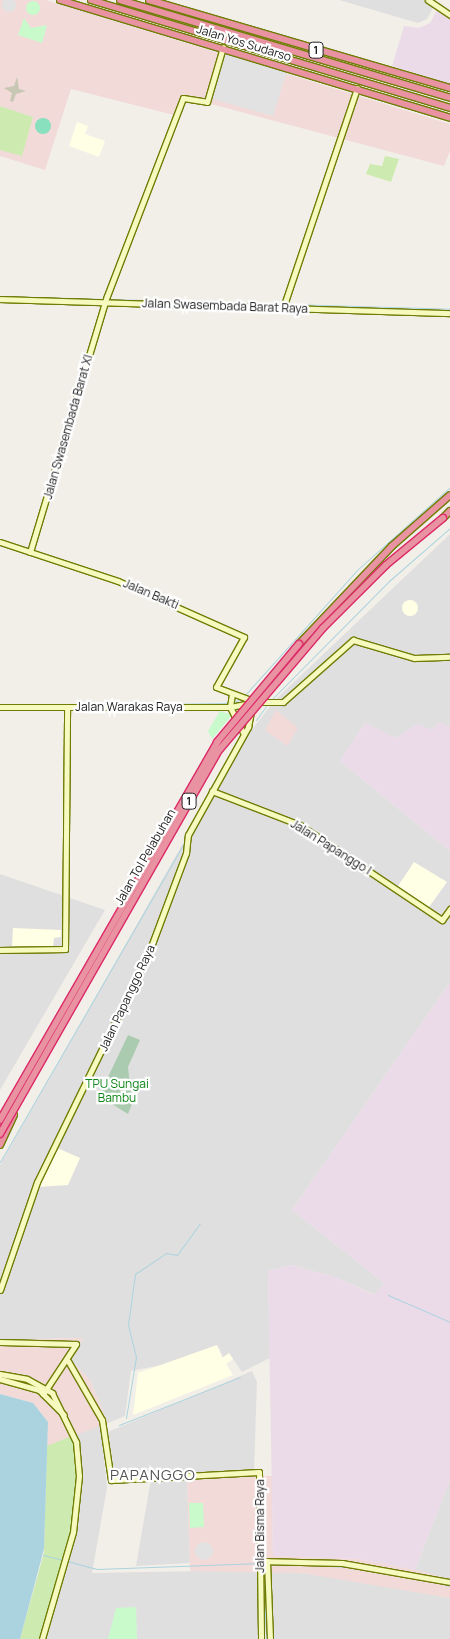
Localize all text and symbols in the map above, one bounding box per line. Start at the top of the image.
street label: Jalan Yos Sudarso [195,22,293,64]
road number: 1 [308,42,324,58]
street label: Jalan Swasembada Barat Raya [142,296,308,316]
street label: Jalan Swasembada Barat XI [40,353,96,501]
street label: Jalan Bakti [121,576,181,612]
street label: Jalan Warakas Raya [75,700,183,714]
road number: 1 [182,792,196,809]
street label: Jalan Tol Pelabuhan [112,806,178,908]
street label: Jalan Papanggo I [288,816,374,878]
street label: Jalan Papanggo Raya [96,942,158,1054]
park label: TPU Sungai Bambu [85,1077,149,1105]
district label: PAPANGGO [109,1466,197,1484]
street label: Jalan Bisma Raya [253,1479,267,1573]

